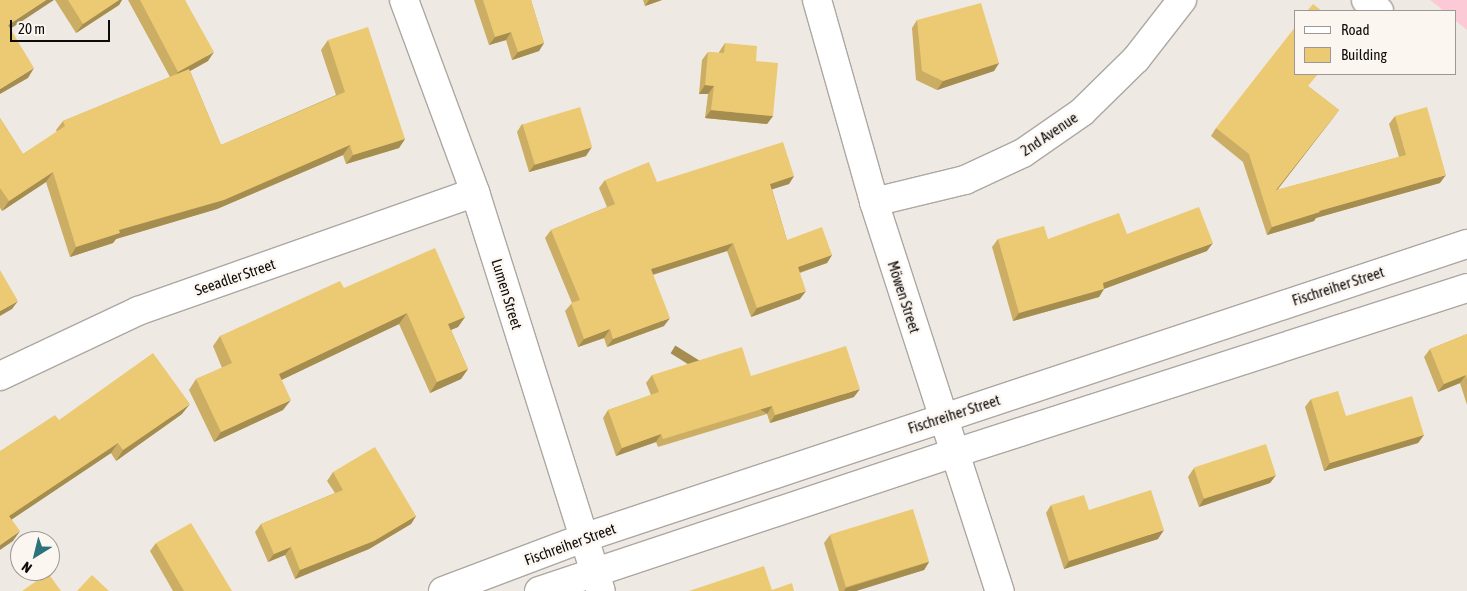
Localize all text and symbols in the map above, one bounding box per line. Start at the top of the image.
scale bar [12,10,112,42]
legend [1294,10,1457,75]
text: 20 m [18,20,45,37]
text: Road [1341,21,1370,38]
text: Building [1341,46,1387,63]
street label: 2nd Avenue [1017,108,1081,160]
street label: Seeadler Street [192,255,278,299]
street label: Lumen Street [488,257,526,331]
street label: Möwen Street [884,259,924,335]
street label: Fischreiher Street [1290,263,1386,309]
street label: Fischreiher Street [906,391,1002,437]
street label: Fischreiher Street [522,519,618,569]
north arrow [10,531,60,581]
text: N [19,558,35,576]

